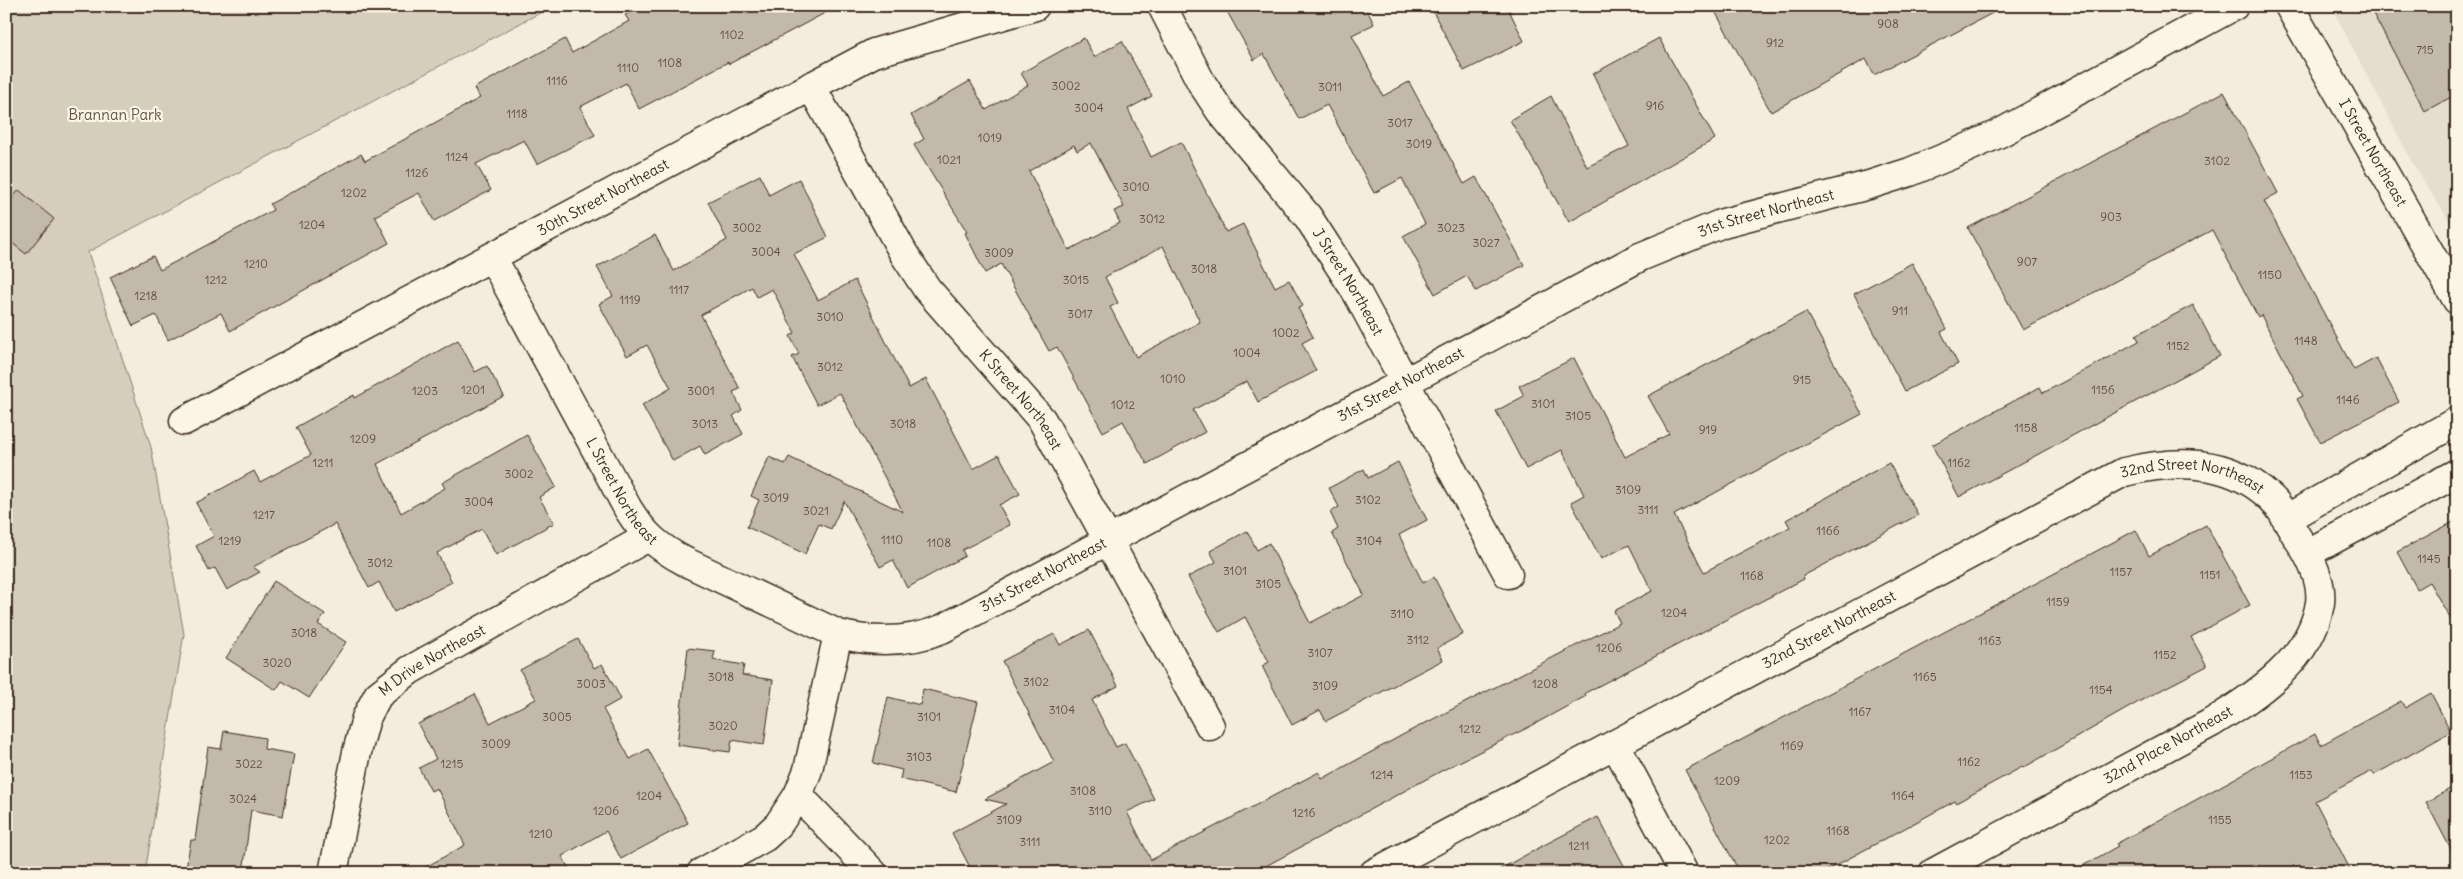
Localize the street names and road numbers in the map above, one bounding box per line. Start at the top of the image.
street label: I Street Northeast [2335,95,2412,210]
street label: 30th Street Northeast [534,154,672,240]
street label: 31st Street Northeast [1695,185,1836,241]
street label: J Street Northeast [1309,224,1388,338]
street label: 31st Street Northeast [1334,343,1467,426]
street label: K Street Northeast [975,345,1066,453]
street label: L Street Northeast [582,434,662,549]
street label: 32nd Street Northeast [2118,454,2268,498]
street label: 31st Street Northeast [976,533,1109,616]
street label: 32nd Street Northeast [1759,586,1899,673]
street label: M Drive Northeast [375,620,488,700]
street label: 32nd Place Northeast [2100,701,2236,788]

